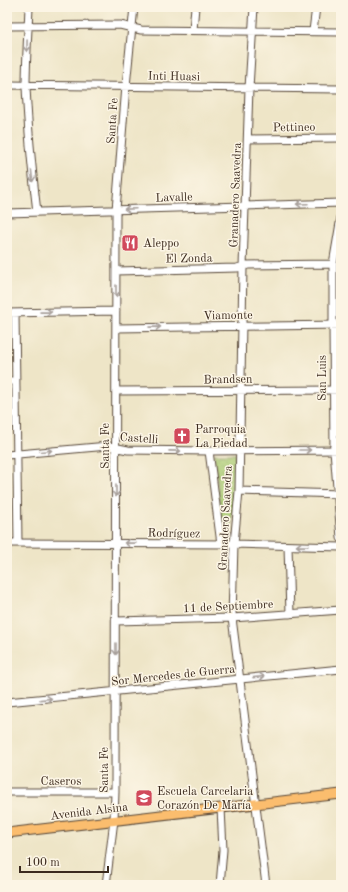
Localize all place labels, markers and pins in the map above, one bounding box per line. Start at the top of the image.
restaurant icon: Aleppo [120,233,140,253]
place label: Aleppo [143,238,179,250]
place label: Parroquia La Piedad [195,424,248,450]
church icon: Parroquia La Piedad [172,426,192,446]
place label: Escuela Carcelaria Corazón De María [157,786,253,812]
school or university icon: Escuela Carcelaria Corazón De María [134,788,154,808]

